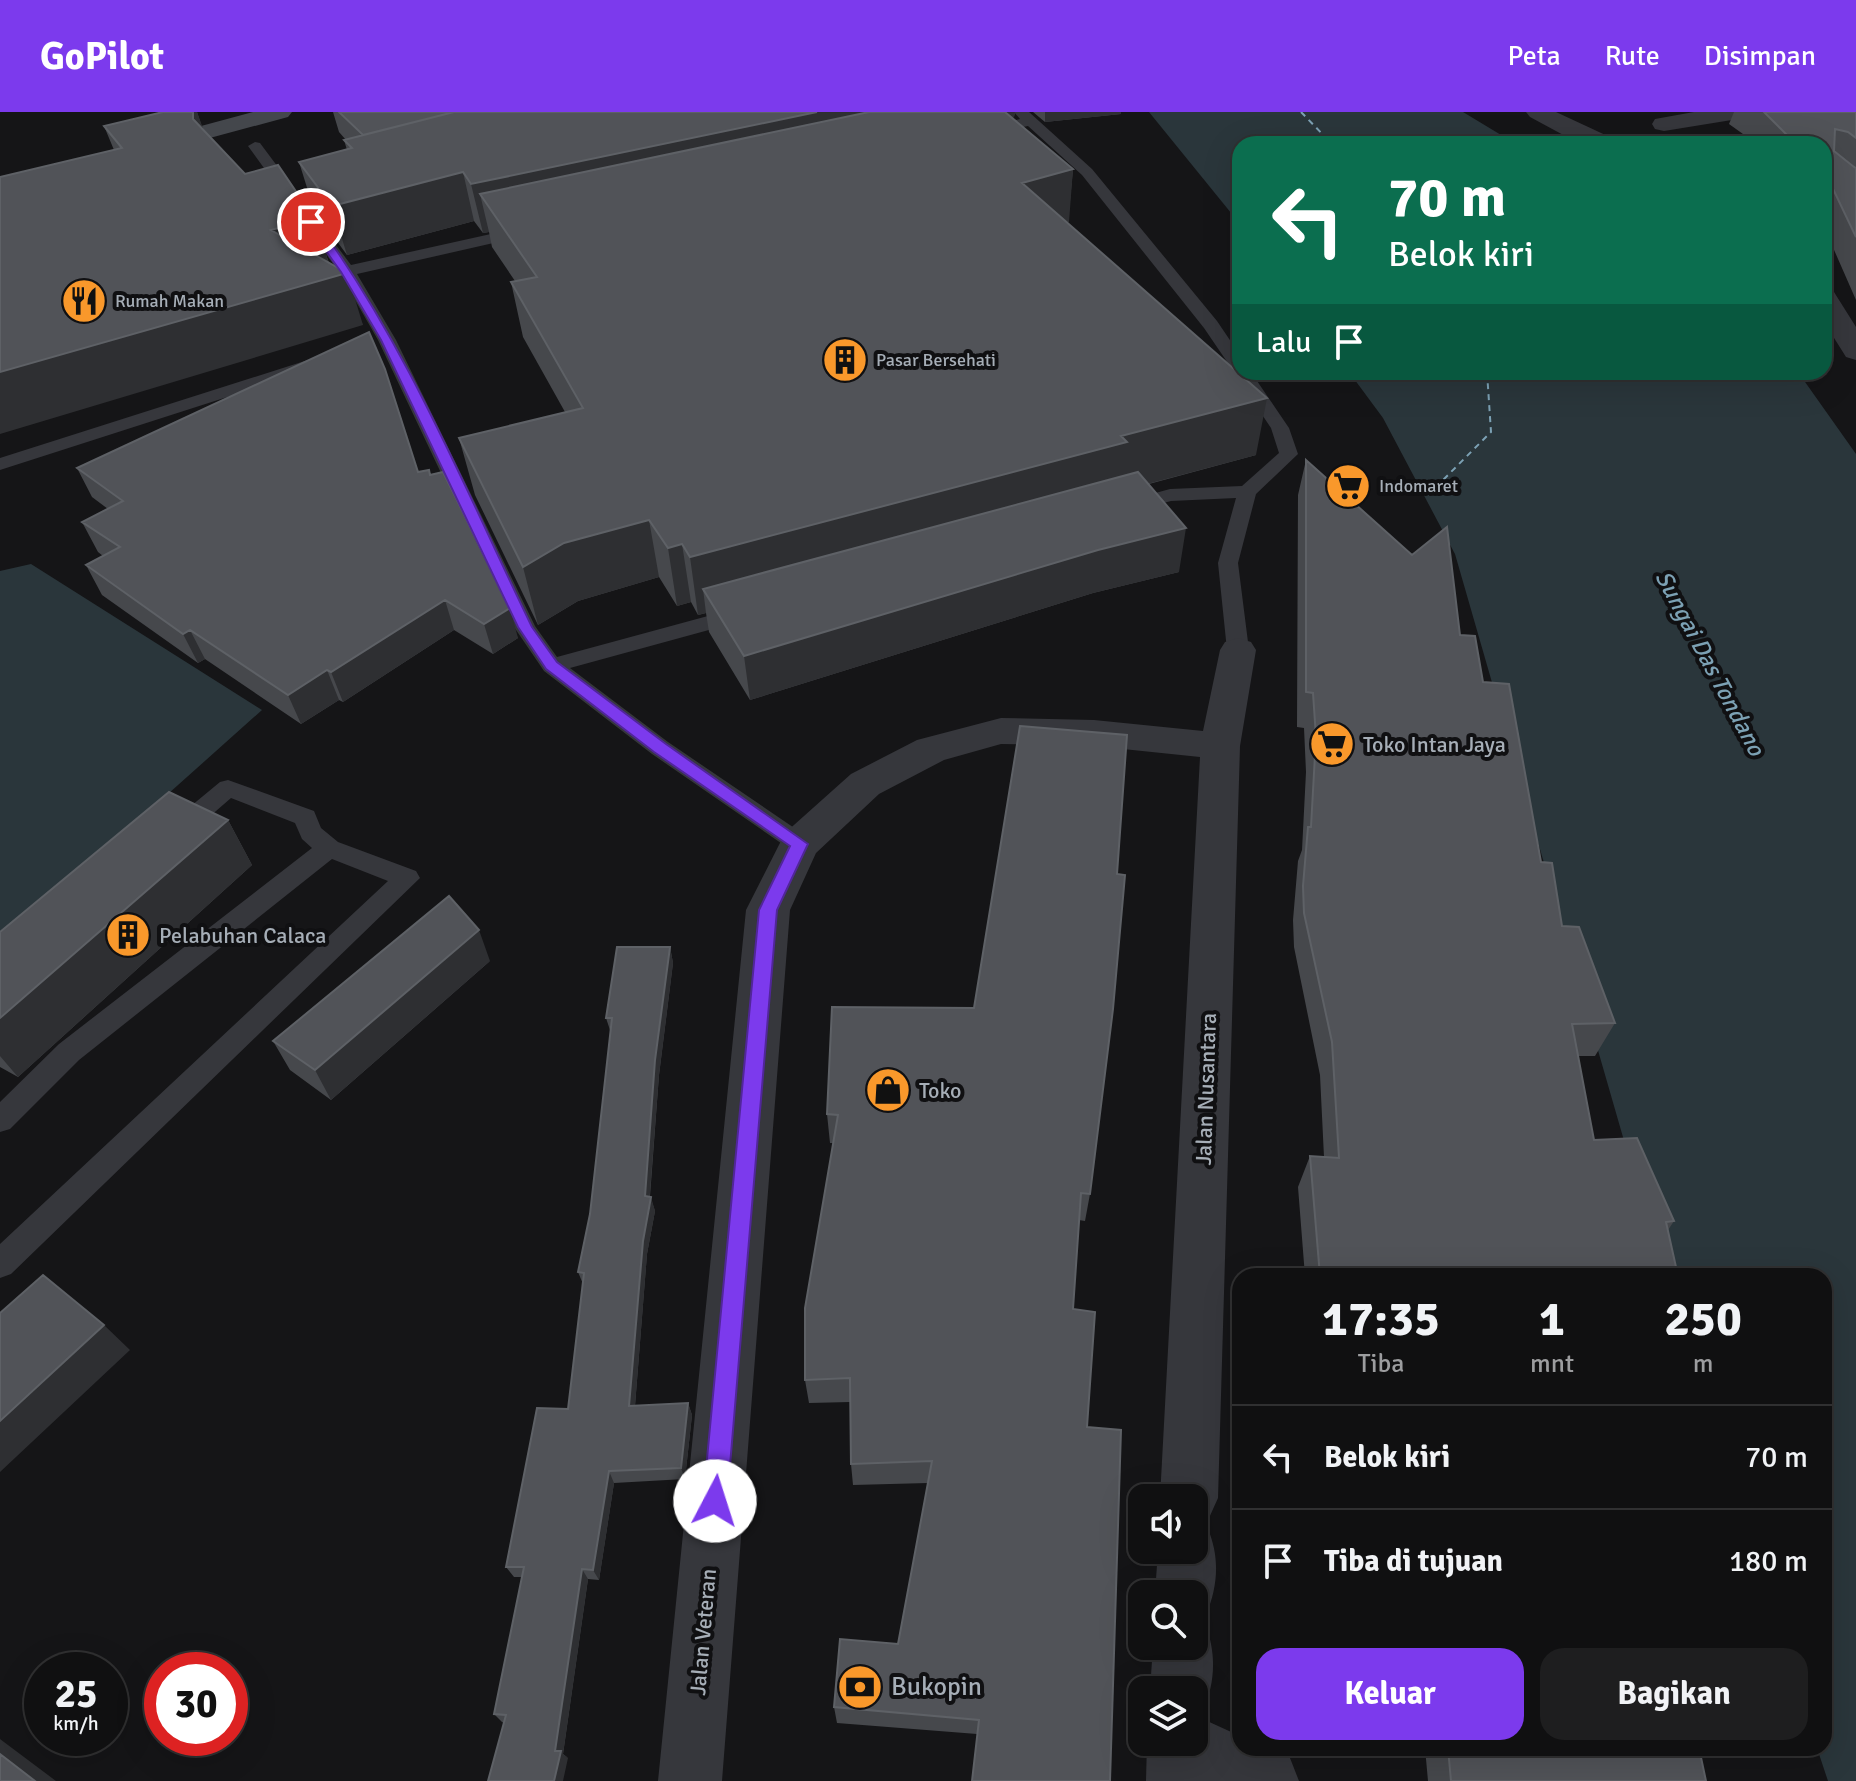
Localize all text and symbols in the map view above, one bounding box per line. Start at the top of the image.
text: GoPilot [40,33,164,80]
text: Peta [1508,39,1561,73]
text: Rute [1605,39,1660,73]
text: Disimpan [1704,39,1816,73]
text: 70 m [1388,163,1506,232]
icon: left [1256,168,1360,272]
pin [277,188,345,256]
icon: arrive [289,200,333,244]
text: Belok kiri [1388,232,1534,277]
restaurant icon: Rumah Makan [60,277,108,325]
place label: Rumah Makan [115,290,224,312]
icon: arrive [1327,320,1371,364]
text: Lalu [1256,324,1311,361]
building icon: Pasar Bersehati [821,336,869,384]
place label: Pasar Bersehati [876,349,996,371]
supermarket icon: Indomaret [1324,462,1372,510]
place label: Indomaret [1379,475,1458,497]
water label: Sungai Das Tondano [1649,565,1772,762]
supermarket icon: Toko Intan Jaya [1308,720,1356,768]
place label: Toko Intan Jaya [1363,731,1506,758]
building icon: Pelabuhan Calaca [104,911,152,959]
place label: Pelabuhan Calaca [159,922,327,949]
street label: Jalan Nusantara [1190,1012,1222,1166]
shop icon: Toko [864,1066,912,1114]
place label: Toko [919,1077,961,1104]
text: 17:35 [1322,1290,1440,1349]
text: 1 [1539,1290,1565,1349]
text: 250 [1664,1290,1742,1349]
text: Tiba [1358,1348,1404,1380]
text: mnt [1530,1348,1574,1380]
text: m [1693,1348,1713,1380]
icon: left [1256,1435,1300,1479]
text: Belok kiri [1324,1439,1450,1476]
text: 70 m [1745,1439,1808,1476]
position arrow [673,1459,757,1543]
map controls [1128,1484,1208,1756]
button: sound [1128,1484,1208,1564]
icon: arrive [1256,1539,1300,1583]
text: Tiba di tujuan [1324,1543,1503,1580]
text: 180 m [1729,1543,1808,1580]
street label: Jalan Veteran [684,1568,722,1696]
button: search [1128,1580,1208,1660]
button: Keluar [1256,1648,1524,1740]
button: Bagikan [1540,1648,1808,1740]
speed limit sign: 30 [144,1652,248,1756]
bank icon: Bukopin [836,1663,884,1711]
text: 25 [54,1669,98,1719]
place label: Bukopin [891,1671,982,1703]
button: layers [1128,1676,1208,1756]
text: km/h [53,1711,99,1736]

